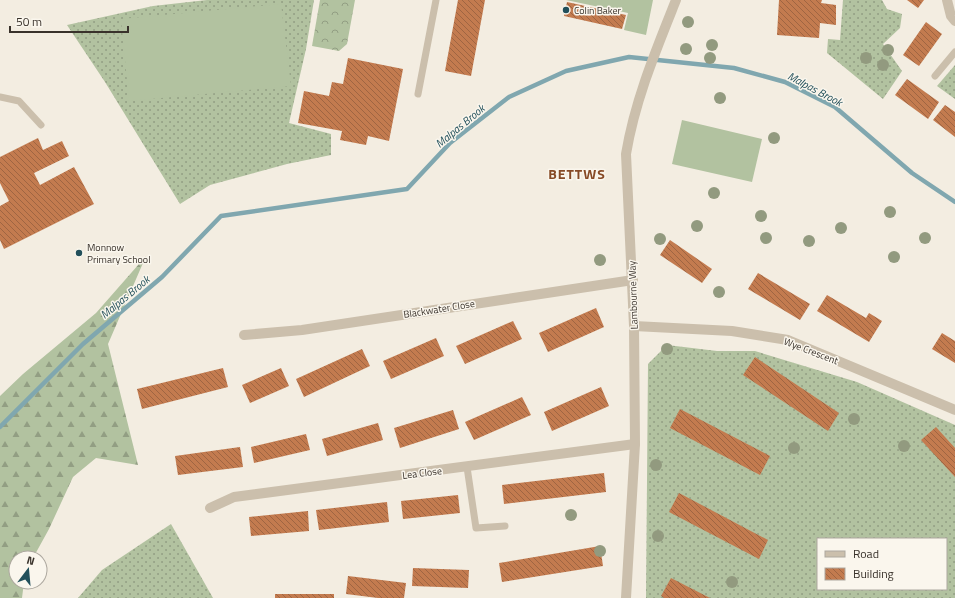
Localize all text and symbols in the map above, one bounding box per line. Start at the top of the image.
place label: Colin Baker [574,3,622,18]
marker: Colin Baker [561,5,571,15]
scale bar [10,8,128,34]
text: 50 m [16,12,42,31]
water label: Malpas Brook [785,68,846,111]
water label: Malpas Brook [432,100,489,151]
district label: BETTWS [548,163,606,184]
place label: Monnow Primary School [87,240,150,267]
marker: Monnow Primary School [74,248,84,258]
street label: Lambourne Way [624,260,642,330]
water label: Malpas Brook [97,271,154,322]
street label: Blackwater Close [402,296,476,322]
street label: Wye Crescent [781,334,841,368]
street label: Lea Close [401,463,443,483]
legend [817,538,947,590]
text: Road [853,544,879,563]
north arrow [8,550,48,590]
text: N [25,552,37,569]
text: Building [853,564,894,583]

